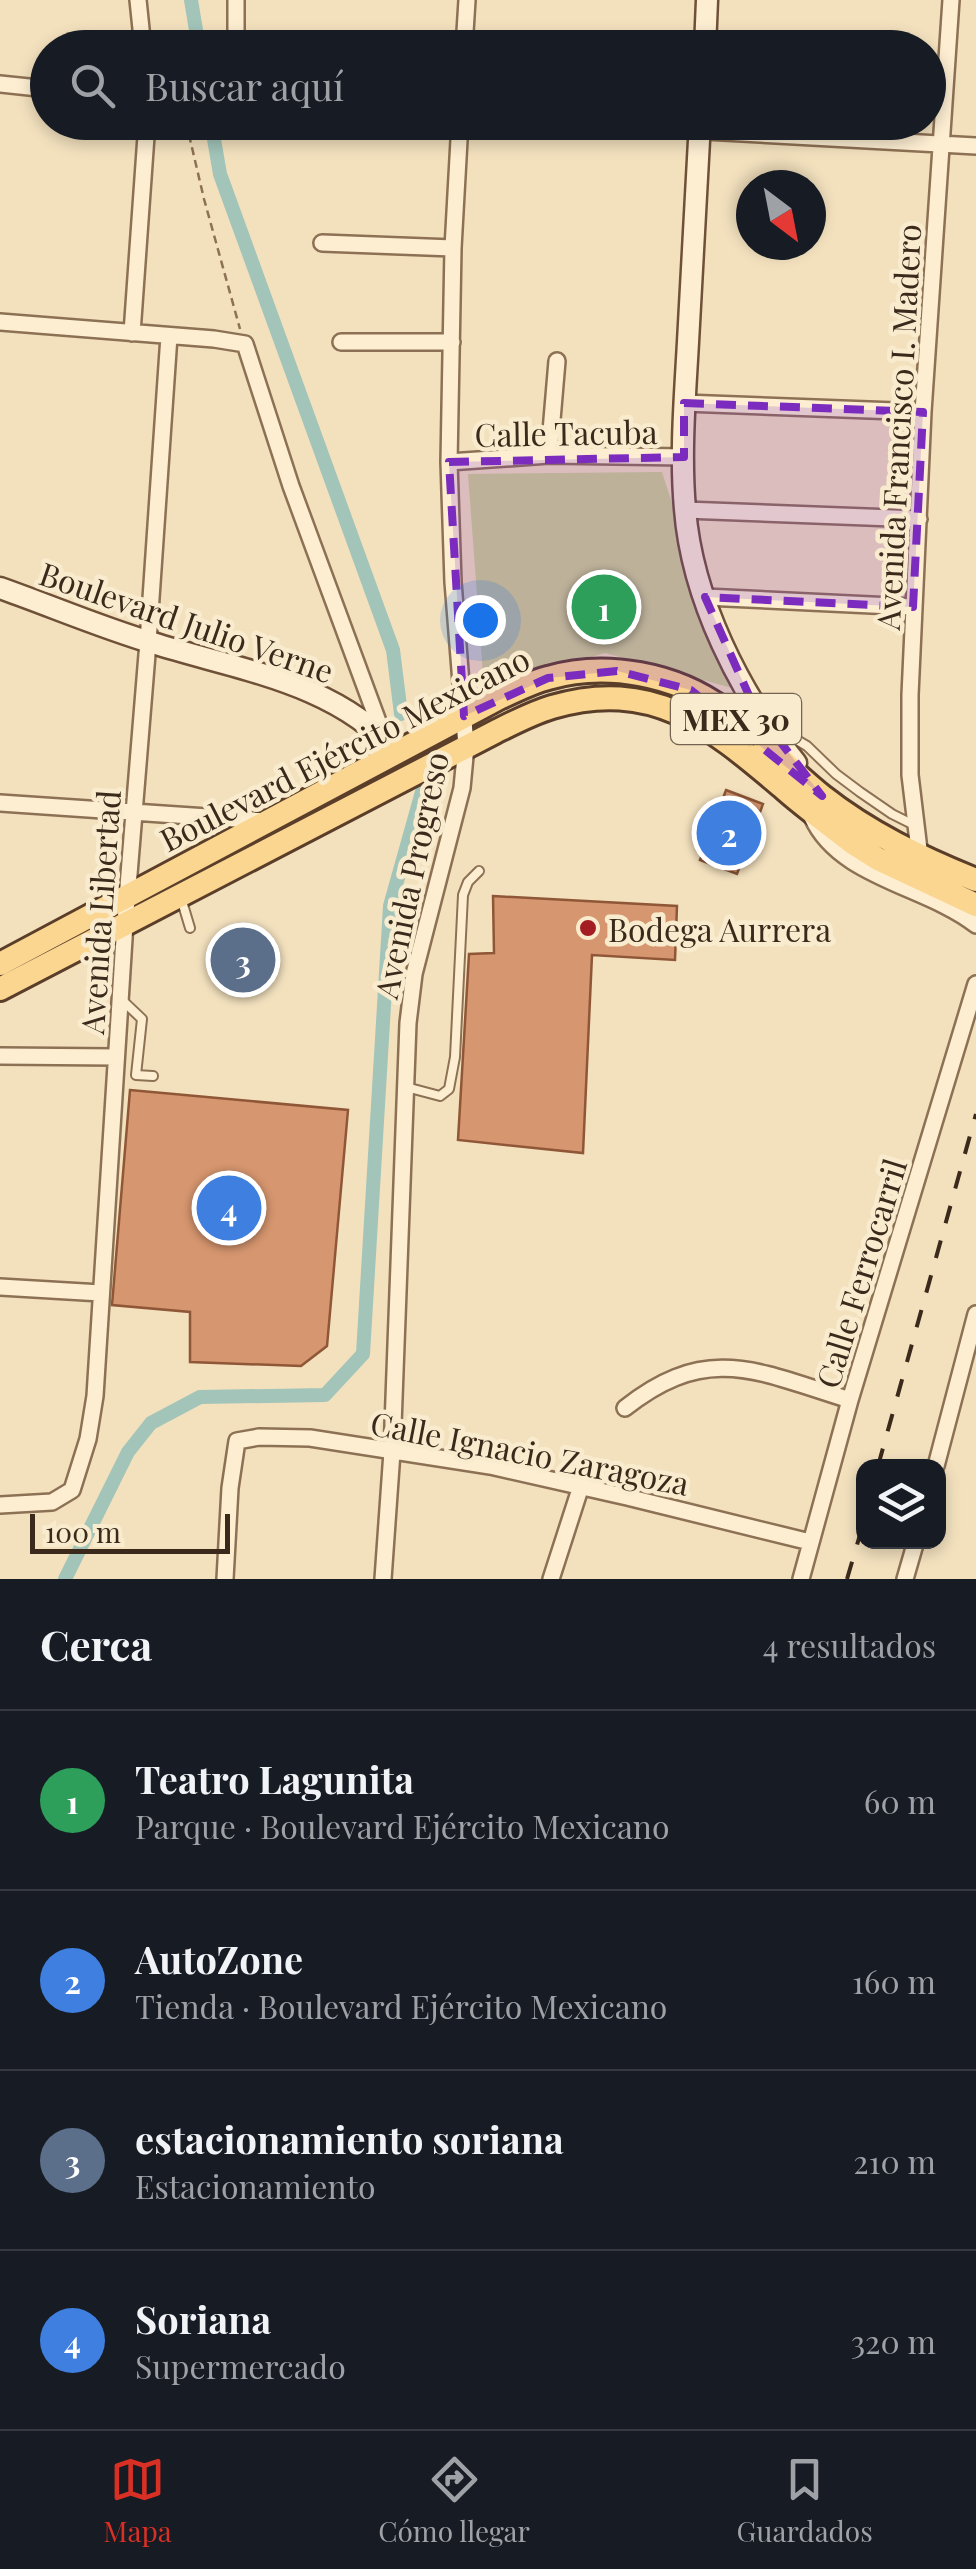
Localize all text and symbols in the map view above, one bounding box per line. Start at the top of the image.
search box [30,30,946,140]
icon: search [65,58,120,113]
text: Buscar aquí [145,60,344,111]
north arrow [736,170,826,260]
street label: Avenida Francisco I. Madero [865,223,929,632]
street label: Calle Tacuba [474,409,658,455]
street label: Boulevard Julio Verne [34,551,340,691]
pin: 1 [572,570,636,644]
your location [455,595,506,646]
street label: Boulevard Ejército Mexicano [152,636,536,860]
road number: MEX 30 [671,694,801,744]
street label: Avenida Progreso [363,748,457,1003]
street label: Avenida Libertad [69,788,129,1037]
pin: 2 [696,796,762,870]
place label: Bodega Aurrera [608,907,831,950]
marker: Bodega Aurrera [577,917,599,939]
pin: 3 [210,922,276,998]
street label: Calle Ferrocarril [805,1153,915,1393]
pin: 4 [196,1170,262,1246]
street label: Calle Ignacio Zaragoza [367,1400,693,1504]
map controls [856,1459,946,1549]
button: layers [856,1459,946,1549]
scale bar [30,1509,230,1553]
text: 100 m [45,1513,121,1550]
text: Cerca [40,1616,152,1672]
text: 4 resultados [763,1623,936,1666]
text: Teatro Lagunita [135,1753,414,1804]
text: 1 [66,1779,79,1822]
text: 60 m [864,1779,936,1822]
text: Parque · Boulevard Ejército Mexicano [135,1804,669,1847]
text: AutoZone [135,1933,303,1984]
text: 2 [64,1959,81,2002]
text: 160 m [852,1959,936,2002]
text: Tienda · Boulevard Ejército Mexicano [135,1984,667,2027]
text: estacionamiento soriana [135,2113,564,2164]
text: 3 [65,2139,80,2182]
text: 210 m [853,2139,936,2182]
text: Estacionamiento [135,2164,376,2207]
text: Soriana [135,2293,271,2344]
text: 4 [64,2319,81,2362]
text: 320 m [851,2319,936,2362]
text: Supermercado [135,2344,346,2387]
tab: Mapa [103,2452,172,2549]
tab: Cómo llegar [378,2452,530,2549]
tab: Guardados [737,2452,873,2549]

